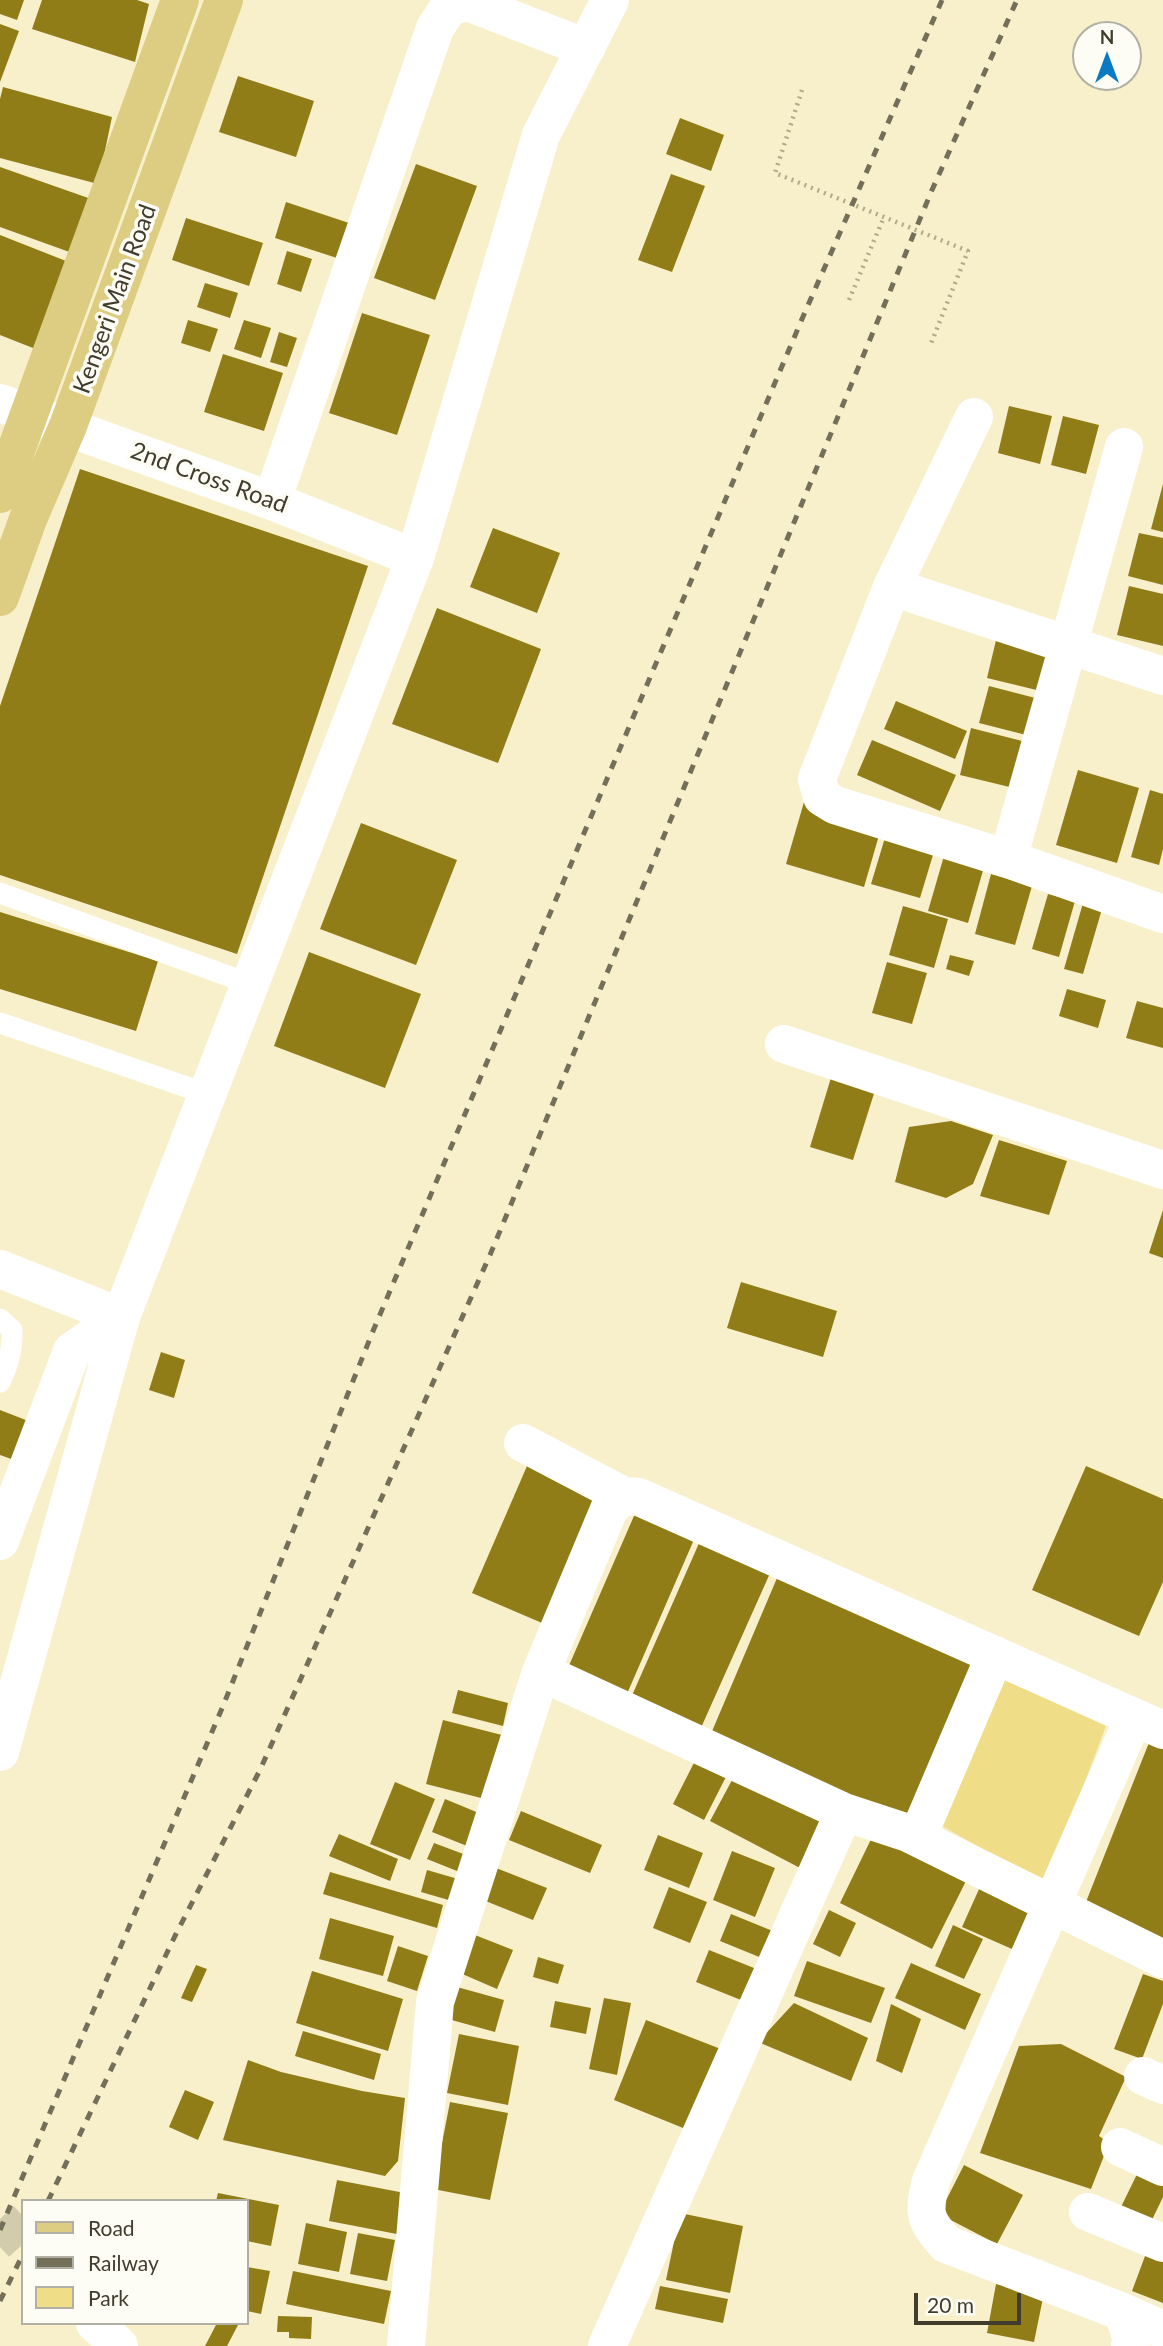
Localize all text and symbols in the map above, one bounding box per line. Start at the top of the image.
north arrow [1072,21,1142,91]
text: N [1100,25,1114,48]
street label: Kengeri Main Road [67,201,163,397]
street label: 2nd Cross Road [127,436,291,520]
legend [21,2199,248,2325]
text: Road [88,2215,135,2240]
text: Railway [88,2250,159,2275]
scale bar [918,2280,1025,2324]
text: Park [88,2285,129,2310]
text: 20 m [927,2292,974,2317]

